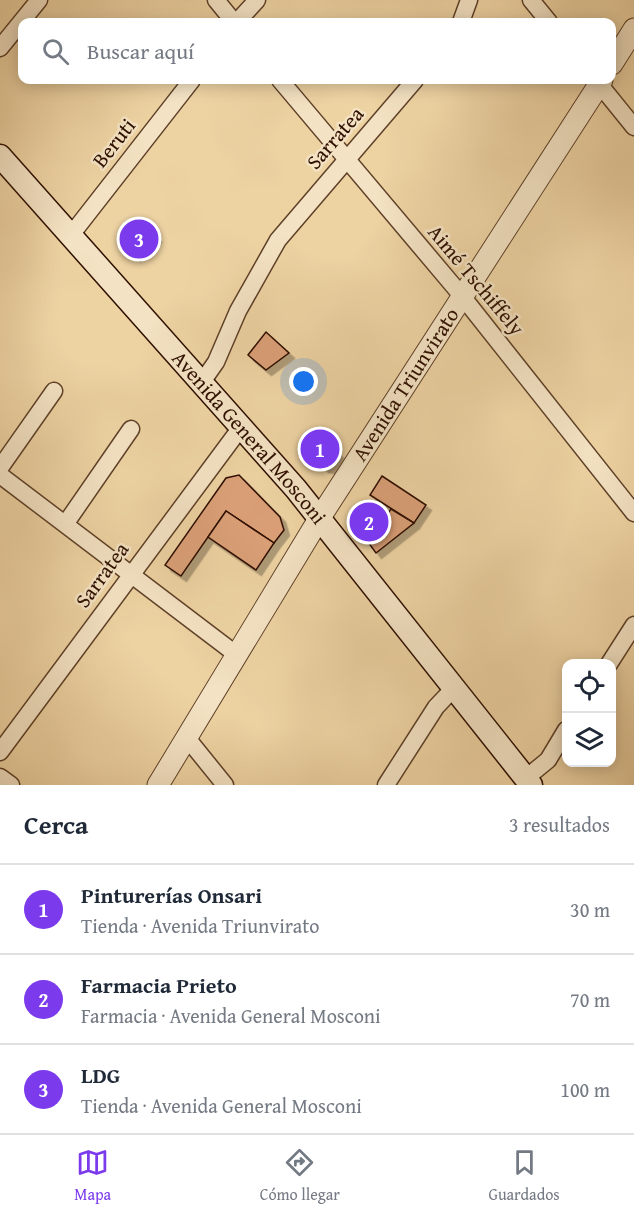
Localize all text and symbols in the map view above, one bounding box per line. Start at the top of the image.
search box [18,18,616,84]
icon: search [39,35,72,68]
text: Buscar aquí [87,35,194,67]
street label: Sarratea [299,99,371,176]
street label: Beruti [84,111,143,174]
pin: 3 [120,216,158,262]
street label: Aimé Tschiffely [421,217,533,342]
street label: Avenida Triunvirato [344,301,466,467]
street label: Avenida General Mosconi [165,343,334,531]
your location [289,367,318,396]
pin: 1 [300,426,340,472]
pin: 2 [350,500,388,544]
street label: Sarratea [67,535,136,614]
map controls [562,659,616,767]
button: locate [562,659,616,713]
button: layers [562,713,616,767]
text: Cerca [24,805,88,844]
text: 3 resultados [509,810,610,839]
text: Pinturerías Onsari [81,879,262,911]
text: 1 [38,895,49,924]
text: 30 m [570,895,610,924]
text: Tienda · Avenida Triunvirato [81,911,320,940]
text: Farmacia Prieto [81,969,237,1001]
text: 2 [38,985,49,1014]
text: 70 m [570,985,610,1014]
text: Farmacia · Avenida General Mosconi [81,1001,381,1030]
text: LDG [81,1059,120,1091]
text: 3 [38,1075,49,1104]
text: 100 m [560,1075,610,1104]
text: Tienda · Avenida General Mosconi [81,1091,362,1120]
tab: Mapa [74,1146,111,1206]
tab: Cómo llegar [260,1146,340,1206]
tab: Guardados [488,1146,560,1206]

